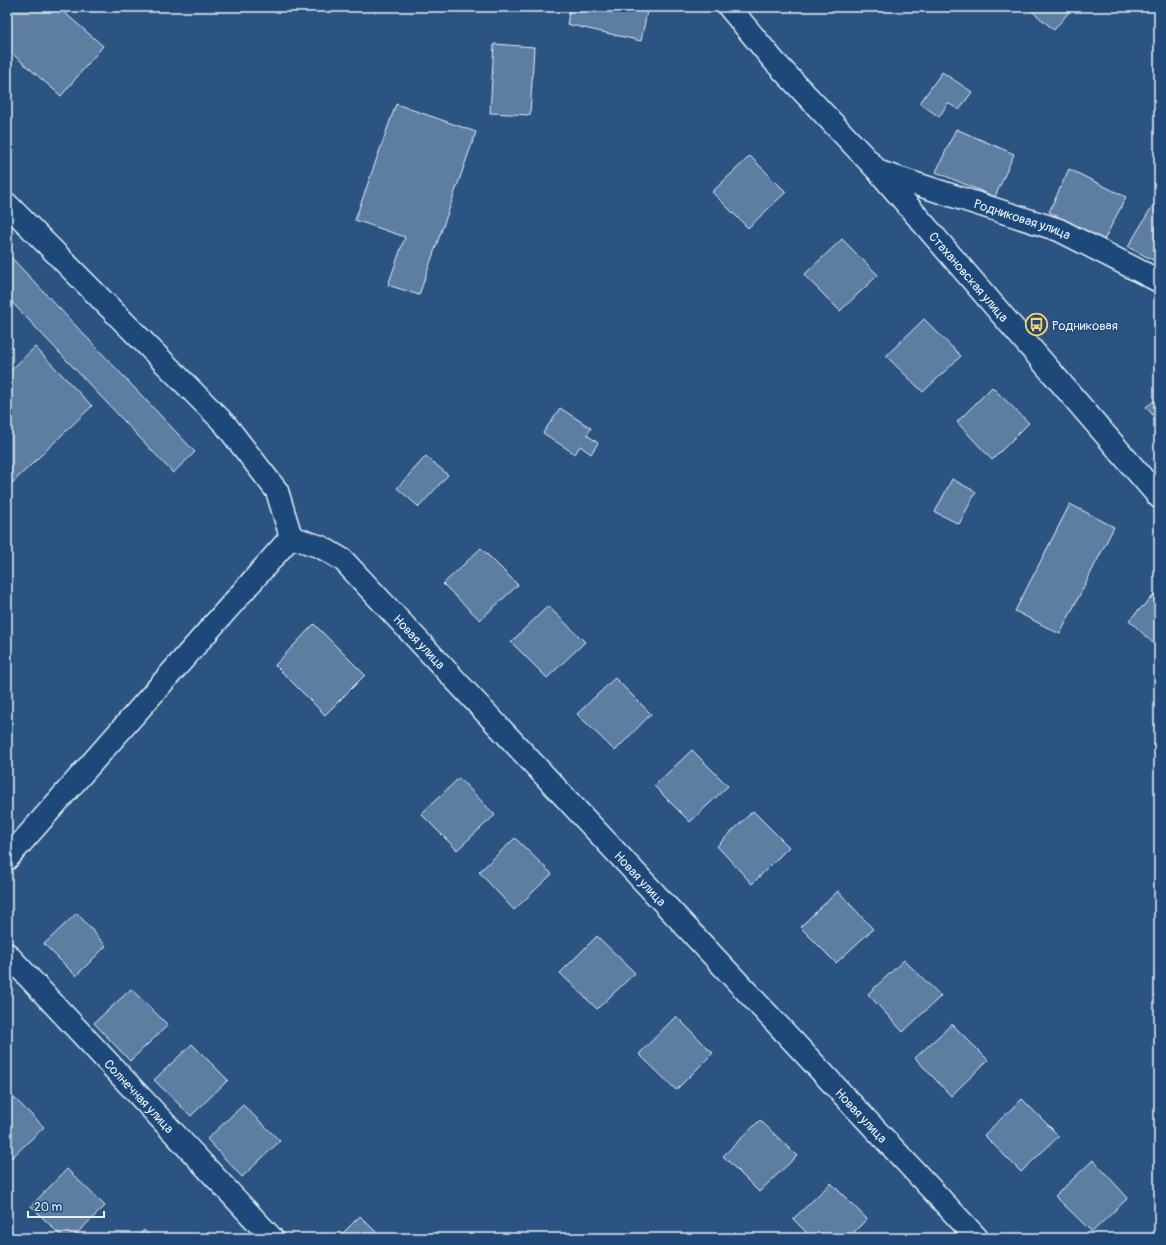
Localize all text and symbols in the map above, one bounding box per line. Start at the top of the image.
street label: Родниковая улица [972,196,1073,244]
street label: Стахановская улица [925,229,1011,325]
bus stop icon: Родниковая [1024,312,1050,338]
place label: Родниковая [1052,318,1118,334]
street label: Новая улица [389,612,448,673]
street label: Новая улица [610,848,669,910]
street label: Солнечная улица [100,1056,177,1137]
street label: Новая улица [831,1085,890,1147]
scale bar [28,1193,104,1219]
text: 20 m [34,1200,63,1215]

